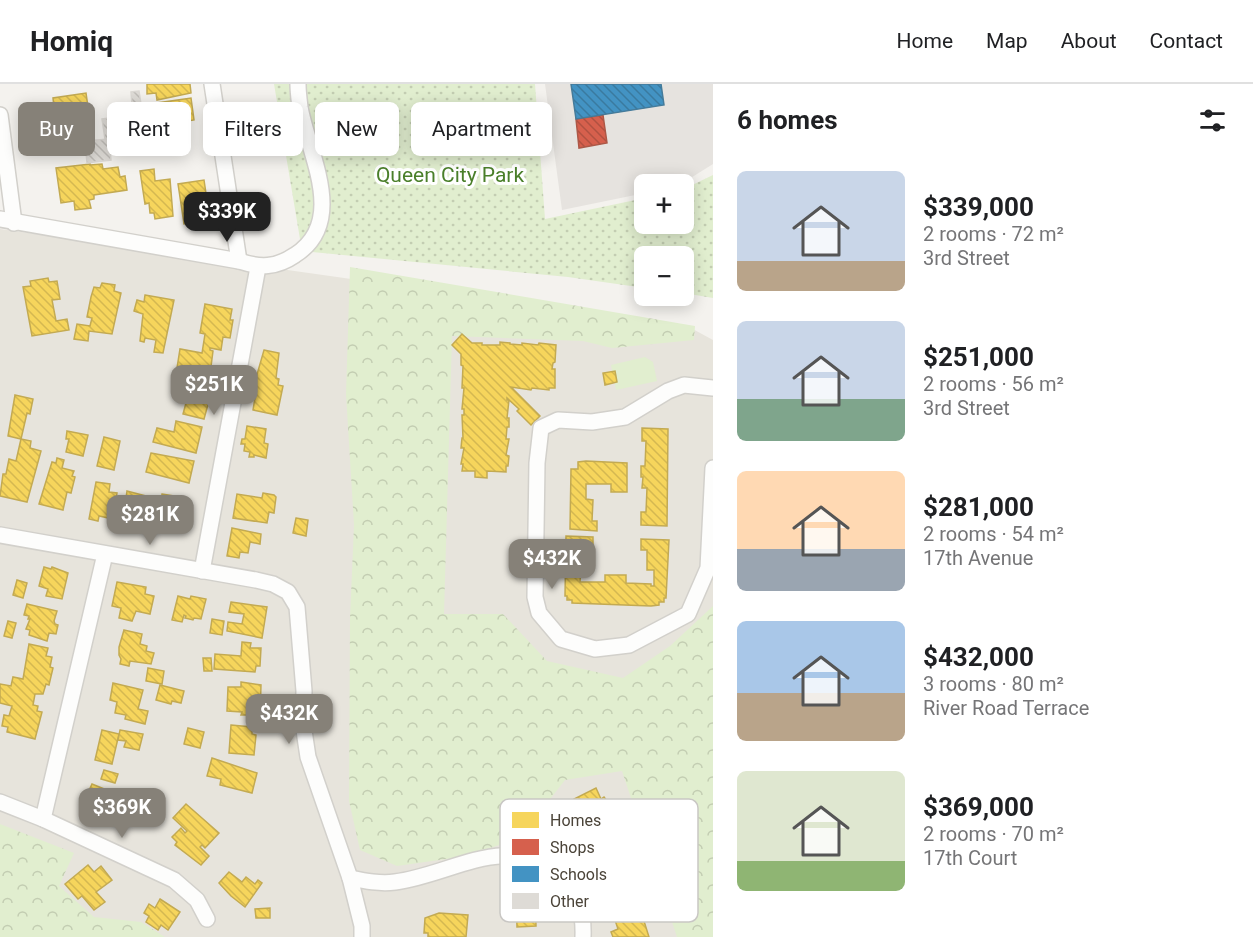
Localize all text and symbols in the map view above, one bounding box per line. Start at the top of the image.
text: Homiq [30,25,113,58]
text: Home [897,29,953,53]
text: Map [986,29,1028,53]
text: About [1061,29,1117,53]
text: Contact [1150,29,1223,53]
chip: Buy [18,102,95,156]
chip: Rent [107,102,191,156]
chip: Filters [203,102,303,156]
chip: New [315,102,399,156]
chip: Apartment [411,102,552,156]
icon: filters [1196,104,1229,137]
text: 6 homes [737,105,838,135]
park label: Queen City Park [376,163,524,187]
map controls [634,174,694,306]
button: + [634,174,694,234]
pin: $339K [185,192,269,243]
text: $339,000 [923,192,1034,222]
icon: home [785,195,857,267]
text: $339K [198,199,256,223]
text: 2 rooms · 72 m² [923,222,1064,246]
button: − [634,246,694,306]
text: 3rd Street [923,246,1010,270]
text: $251,000 [923,342,1034,372]
icon: home [785,345,857,417]
pin: $251K [172,365,256,416]
text: $251K [185,372,243,396]
text: 2 rooms · 56 m² [923,372,1064,396]
text: 3rd Street [923,396,1010,420]
text: $281,000 [923,492,1034,522]
pin: $281K [108,495,192,546]
icon: home [785,495,857,567]
text: $281K [121,502,179,526]
text: 2 rooms · 54 m² [923,522,1064,546]
pin: $432K [510,539,594,590]
text: $432K [523,546,581,570]
text: 17th Avenue [923,546,1033,570]
text: $432,000 [923,642,1034,672]
icon: home [785,645,857,717]
text: 3 rooms · 80 m² [923,672,1064,696]
pin: $432K [247,694,331,745]
text: River Road Terrace [923,696,1089,720]
text: $432K [260,701,318,725]
pin: $369K [80,788,164,839]
text: $369,000 [923,792,1034,822]
text: $369K [93,795,151,819]
icon: home [785,795,857,867]
legend [500,799,698,922]
text: Homes [550,811,601,830]
text: 2 rooms · 70 m² [923,822,1064,846]
text: Shops [550,838,595,857]
text: 17th Court [923,846,1017,870]
text: Schools [550,865,607,884]
text: Other [550,892,590,911]

